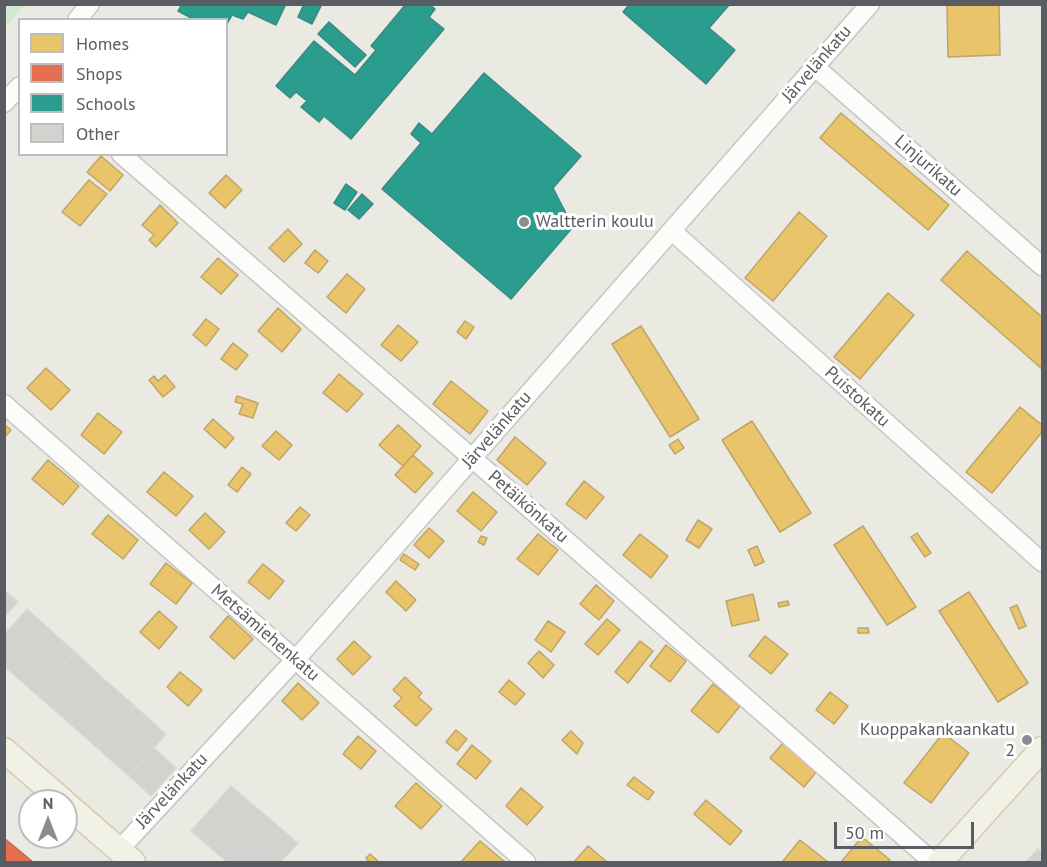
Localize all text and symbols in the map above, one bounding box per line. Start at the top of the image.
legend [18,18,228,156]
street label: Järvelänkatu [778,21,856,107]
text: Homes [76,32,129,55]
text: Shops [76,62,122,85]
text: Schools [76,92,136,115]
text: Other [76,122,120,145]
street label: Linjurikatu [890,131,966,201]
place label: Waltterin koulu [536,211,654,233]
marker: Waltterin koulu [517,215,531,229]
street label: Puistokatu [820,362,894,432]
street label: Järvelänkatu [458,387,536,473]
street label: Petäikönkatu [483,466,573,548]
street label: Metsämiehenkatu [206,580,324,686]
place label: Kuoppakankaankatu 2 [860,719,1015,762]
marker: Kuoppakankaankatu 2 [1020,733,1034,747]
street label: Järvelänkatu [132,749,212,833]
north arrow [18,789,78,849]
text: N [43,793,53,813]
scale bar [837,810,976,848]
text: 50 m [845,821,884,844]

